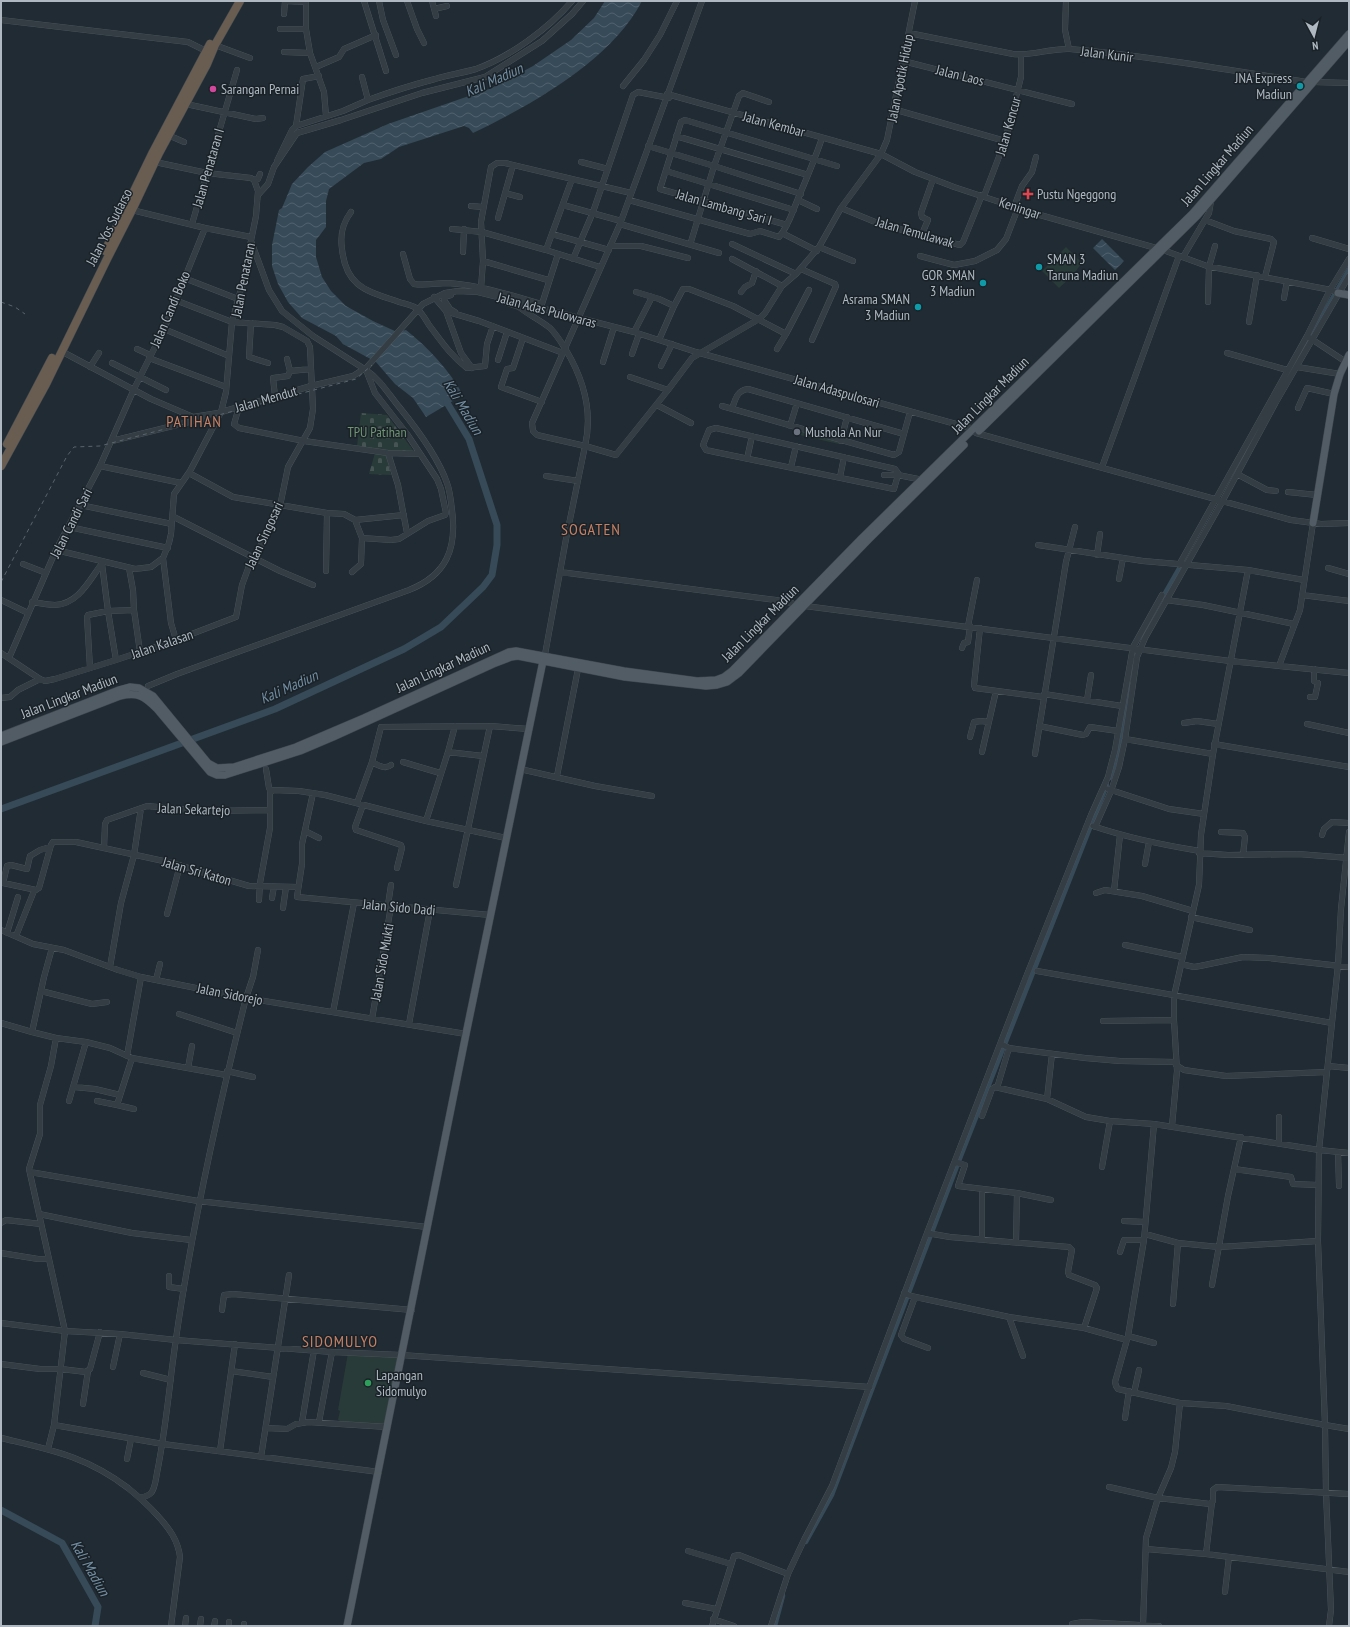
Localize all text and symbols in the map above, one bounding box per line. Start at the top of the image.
north arrow [1294,16,1334,56]
street label: Jalan Apotik Hidup [882,33,917,124]
text: N [1311,39,1319,53]
street label: Jalan Kunir [1079,42,1134,66]
water label: Kali Madiun [462,58,527,101]
street label: Jalan Laos [933,60,986,90]
place label: JNA Express Madiun [1234,69,1292,103]
place label: Sarangan Pernai [221,80,299,98]
marker: JNA Express Madiun [1295,81,1305,91]
marker: Sarangan Pernai [208,84,218,94]
street label: Jalan Kencur [991,94,1025,158]
street label: Jalan Kembar [740,107,807,141]
street label: Jalan Lingkar Madiun [1176,121,1257,210]
street label: Jalan Penataran I [188,126,228,211]
street label: Jalan Lambang Sari I [673,184,774,229]
street label: Jalan Yos Sudarso [81,185,136,269]
place label: Pustu Ngeggong [1037,185,1116,203]
marker: Pustu Ngeggong [1022,188,1034,200]
street label: Keningar [997,193,1043,223]
street label: Jalan Temulawak [873,212,957,252]
street label: Jalan Penataran [227,241,259,320]
place label: SMAN 3 Taruna Madiun [1047,250,1118,284]
marker: SMAN 3 Taruna Madiun [1034,262,1044,272]
place label: GOR SMAN 3 Madiun [922,266,975,300]
street label: Jalan Candi Boko [146,268,194,351]
marker: GOR SMAN 3 Madiun [978,278,988,288]
street label: Jalan Adas Pulowaras [495,288,599,332]
place label: Asrama SMAN 3 Madiun [842,290,910,324]
marker: Asrama SMAN 3 Madiun [913,302,923,312]
street label: Jalan Lingkar Madiun [947,353,1032,438]
street label: Jalan Adaspulosari [791,370,882,412]
water label: Kali Madiun [439,376,488,439]
street label: Jalan Mendut [232,382,299,417]
district label: PATIHAN [166,411,222,431]
park label: TPU Patihan [347,423,407,441]
place label: Mushola An Nur [805,423,882,441]
marker: Mushola An Nur [792,427,802,437]
street label: Jalan Candi Sari [45,485,96,562]
street label: Jalan Singosari [240,499,287,572]
district label: SOGATEN [561,519,621,539]
street label: Jalan Lingkar Madiun [717,581,802,666]
street label: Jalan Kalasan [128,625,195,663]
street label: Jalan Lingkar Madiun [392,637,493,697]
water label: Kali Madiun [257,665,322,708]
street label: Jalan Lingkar Madiun [17,669,120,723]
street label: Jalan Sekartejo [156,799,231,819]
street label: Jalan Sri Katon [159,852,234,889]
street label: Jalan Sido Dadi [361,895,436,919]
street label: Jalan Sido Mukti [366,922,398,1003]
street label: Jalan Sidorejo [195,979,264,1009]
district label: SIDOMULYO [302,1331,378,1351]
place label: Lapangan Sidomulyo [376,1366,427,1400]
marker: Lapangan Sidomulyo [363,1378,373,1388]
water label: Kali Madiun [67,1536,115,1600]

